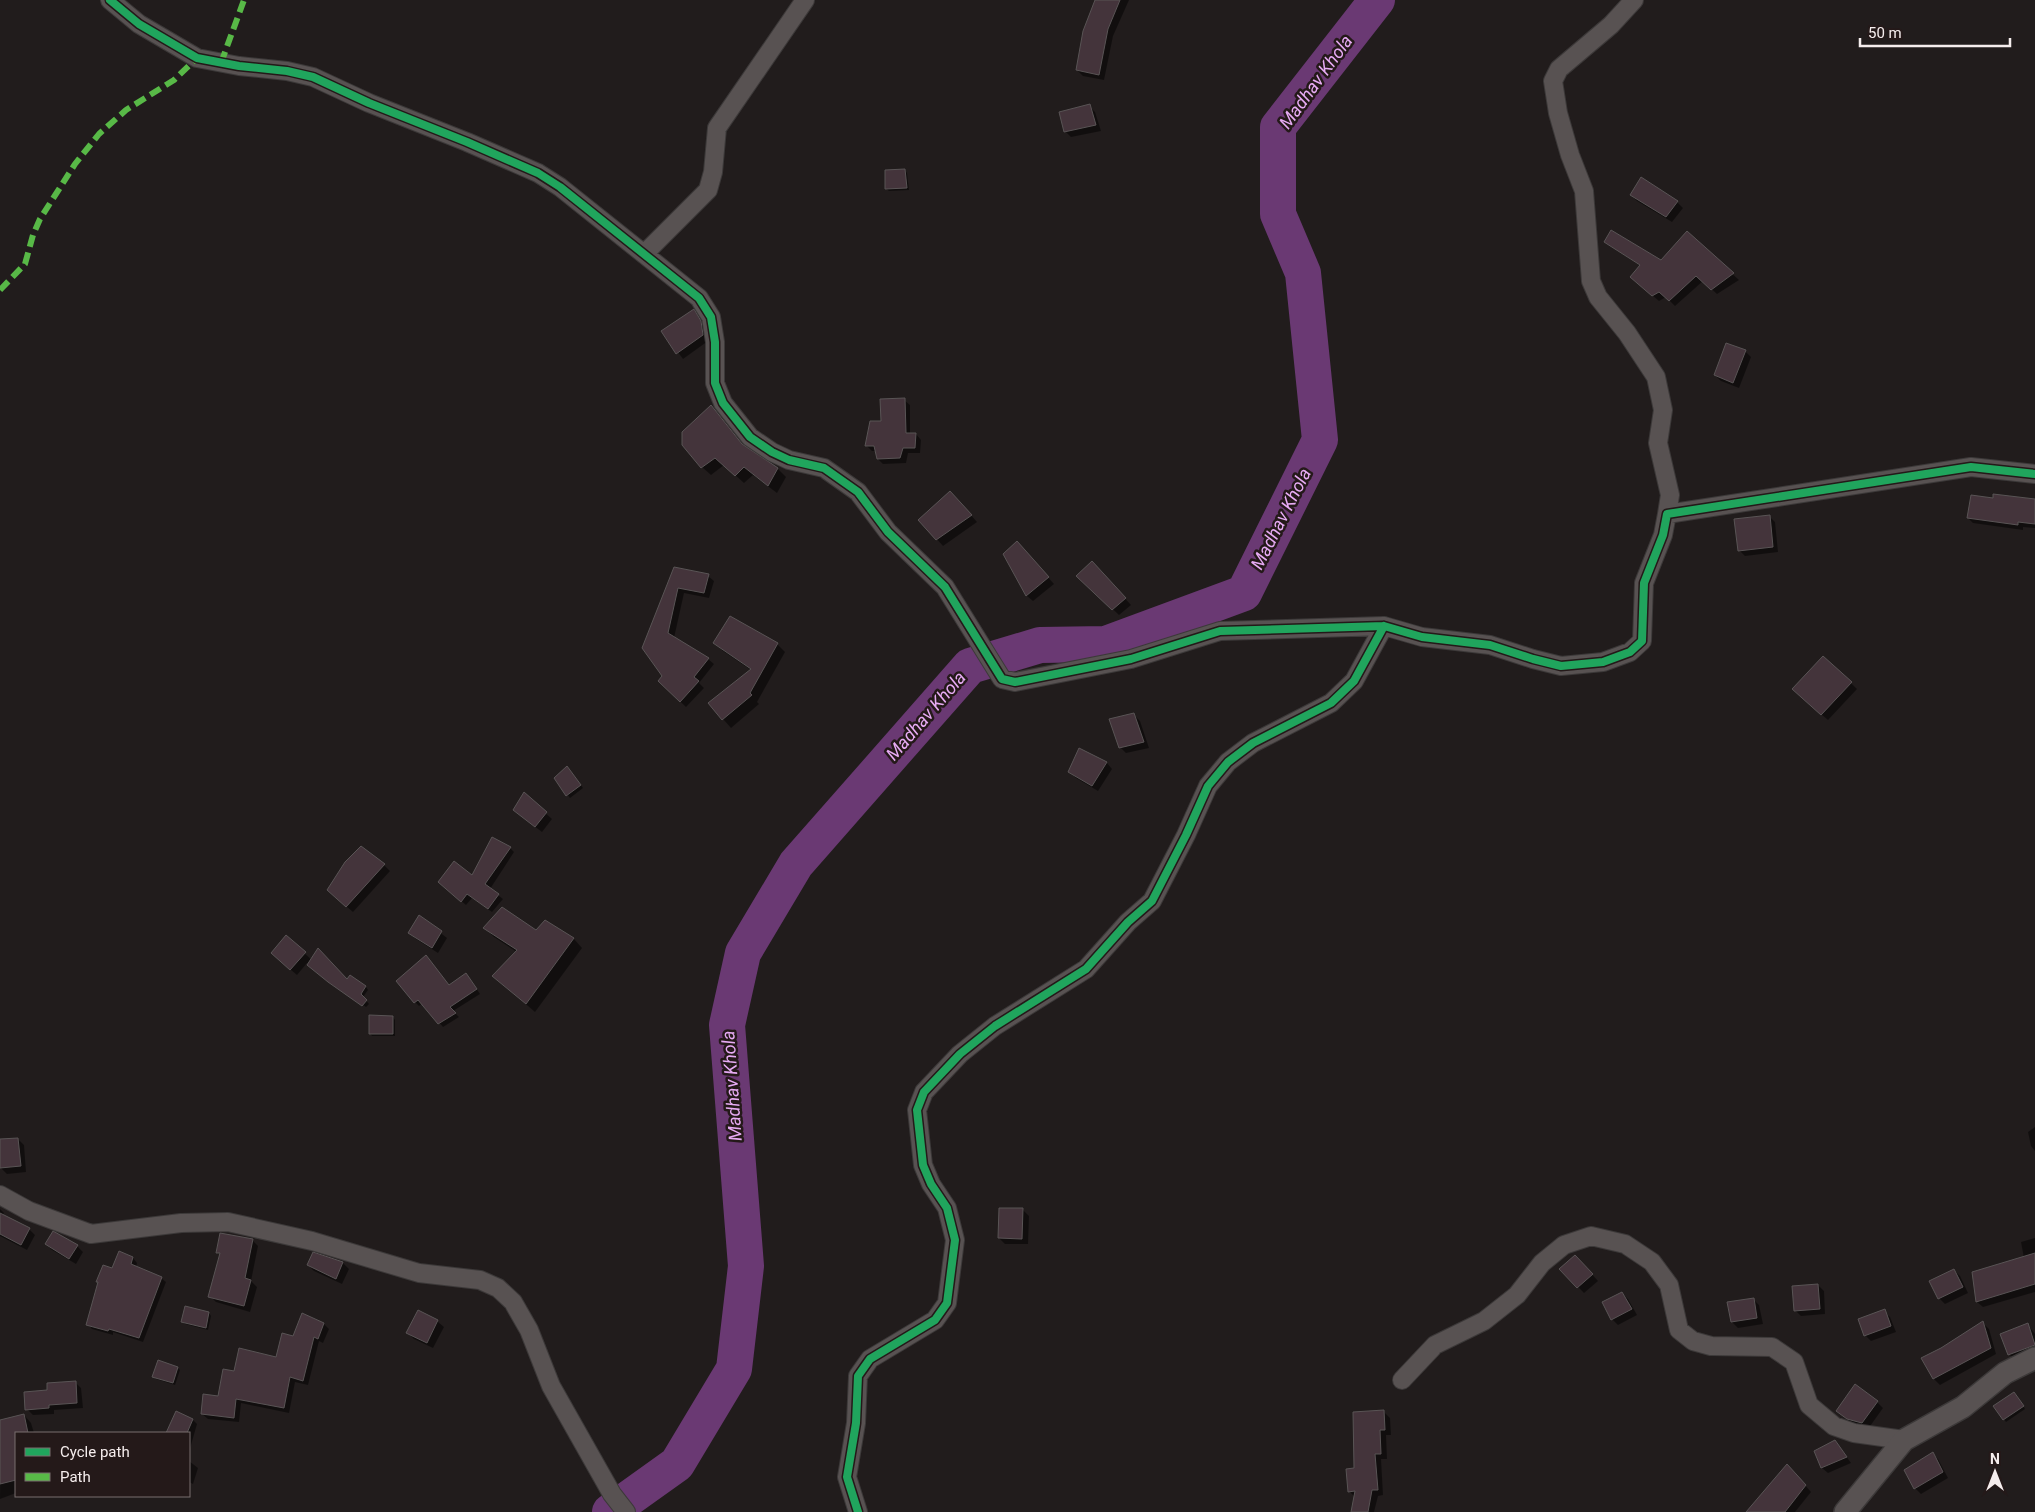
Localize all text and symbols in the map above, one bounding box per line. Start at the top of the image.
scale bar [1860,15,2010,47]
text: 50 m [1868,24,1902,42]
water label: Madhav Khola [1275,31,1357,133]
water label: Madhav Khola [1246,465,1315,573]
water label: Madhav Khola [881,667,970,764]
water label: Madhav Khola [717,1030,746,1142]
legend [15,1432,190,1497]
text: Cycle path [60,1443,130,1461]
north arrow [1970,1447,2020,1497]
text: N [1990,1451,2000,1467]
text: Path [60,1468,91,1486]

